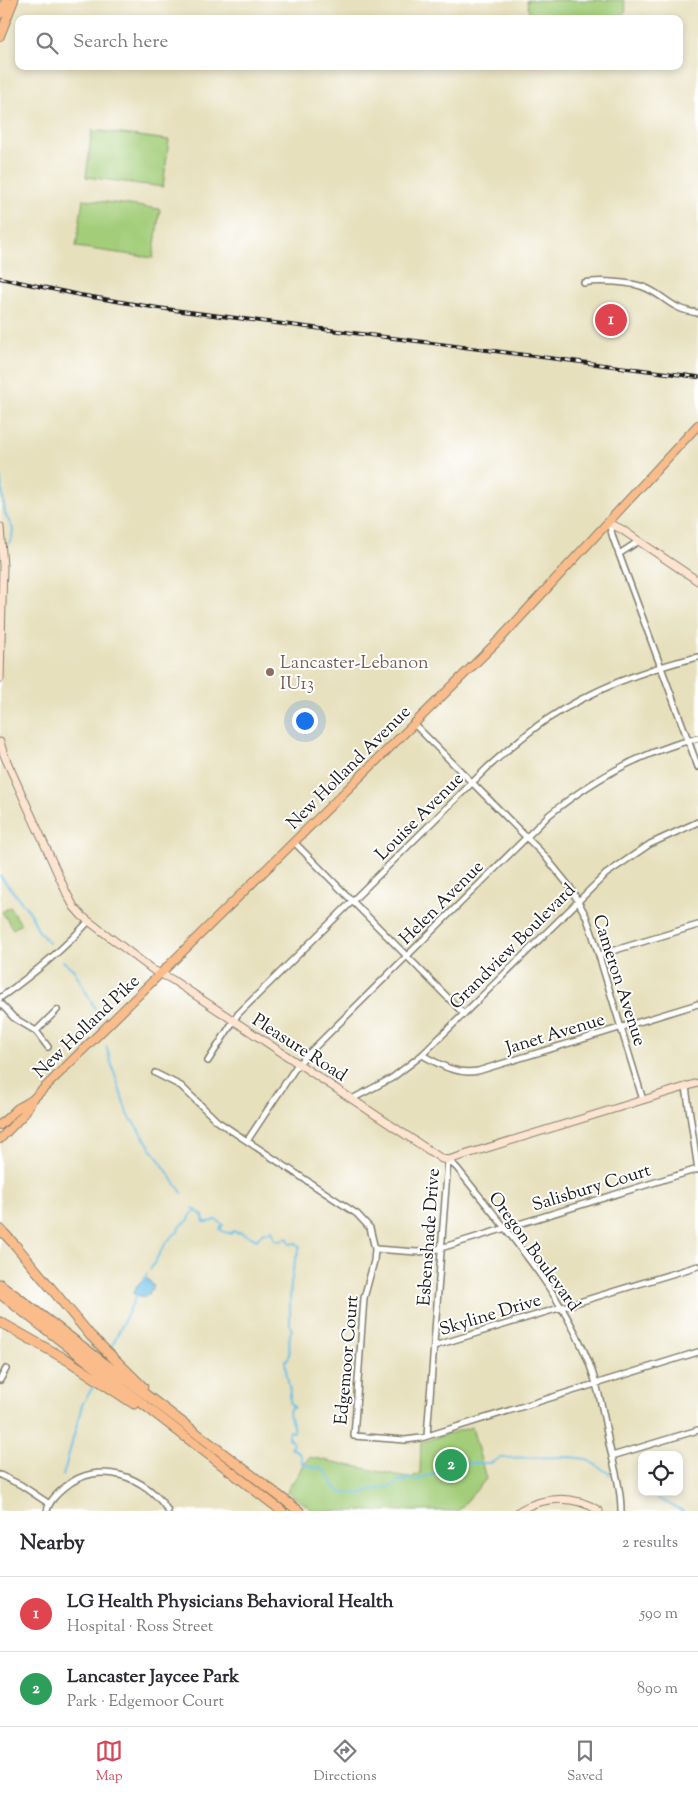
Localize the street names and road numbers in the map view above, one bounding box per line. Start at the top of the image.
street label: New Holland Avenue [281,700,417,836]
street label: Louise Avenue [370,767,470,867]
street label: Helen Avenue [394,855,491,952]
street label: Grandview Boulevard [444,878,582,1016]
street label: Cameron Avenue [585,912,652,1050]
street label: New Holland Pike [28,970,146,1085]
street label: Pleasure Road [246,1008,352,1089]
street label: Janet Avenue [502,1008,608,1063]
street label: Salisbury Court [529,1159,654,1219]
street label: Esbenshade Drive [412,1167,448,1307]
street label: Oregon Boulevard [481,1187,586,1317]
street label: Skyline Drive [436,1288,545,1344]
street label: Edgemoor Court [329,1294,367,1426]

